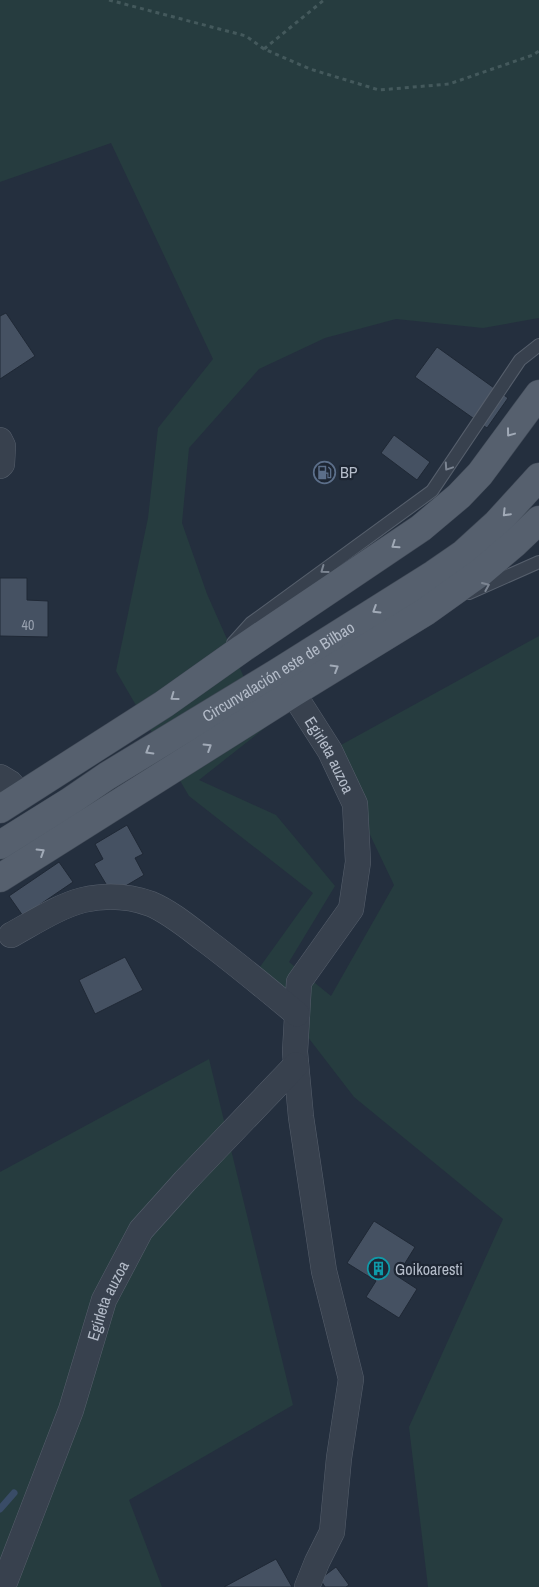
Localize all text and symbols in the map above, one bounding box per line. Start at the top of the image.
one-way arrow [507,427,516,437]
fuel station icon: BP [312,460,336,484]
place label: BP [340,461,358,483]
one-way arrow [444,462,454,471]
one-way arrow [503,508,512,517]
one-way arrow [391,539,400,548]
one-way arrow [320,564,330,573]
one-way arrow [481,582,490,592]
one-way arrow [373,604,382,613]
house number: 40 [22,616,34,634]
street label: Circunvalación este de Bilbao [198,616,359,727]
one-way arrow [329,664,338,674]
one-way arrow [170,691,180,700]
street label: Egirleta auzoa [300,712,360,798]
one-way arrow [146,744,155,754]
one-way arrow [203,744,212,753]
one-way arrow [36,849,45,859]
street label: Egirleta auzoa [81,1256,134,1343]
building icon: Goikoaresti [367,1257,391,1281]
place label: Goikoaresti [395,1258,463,1280]

